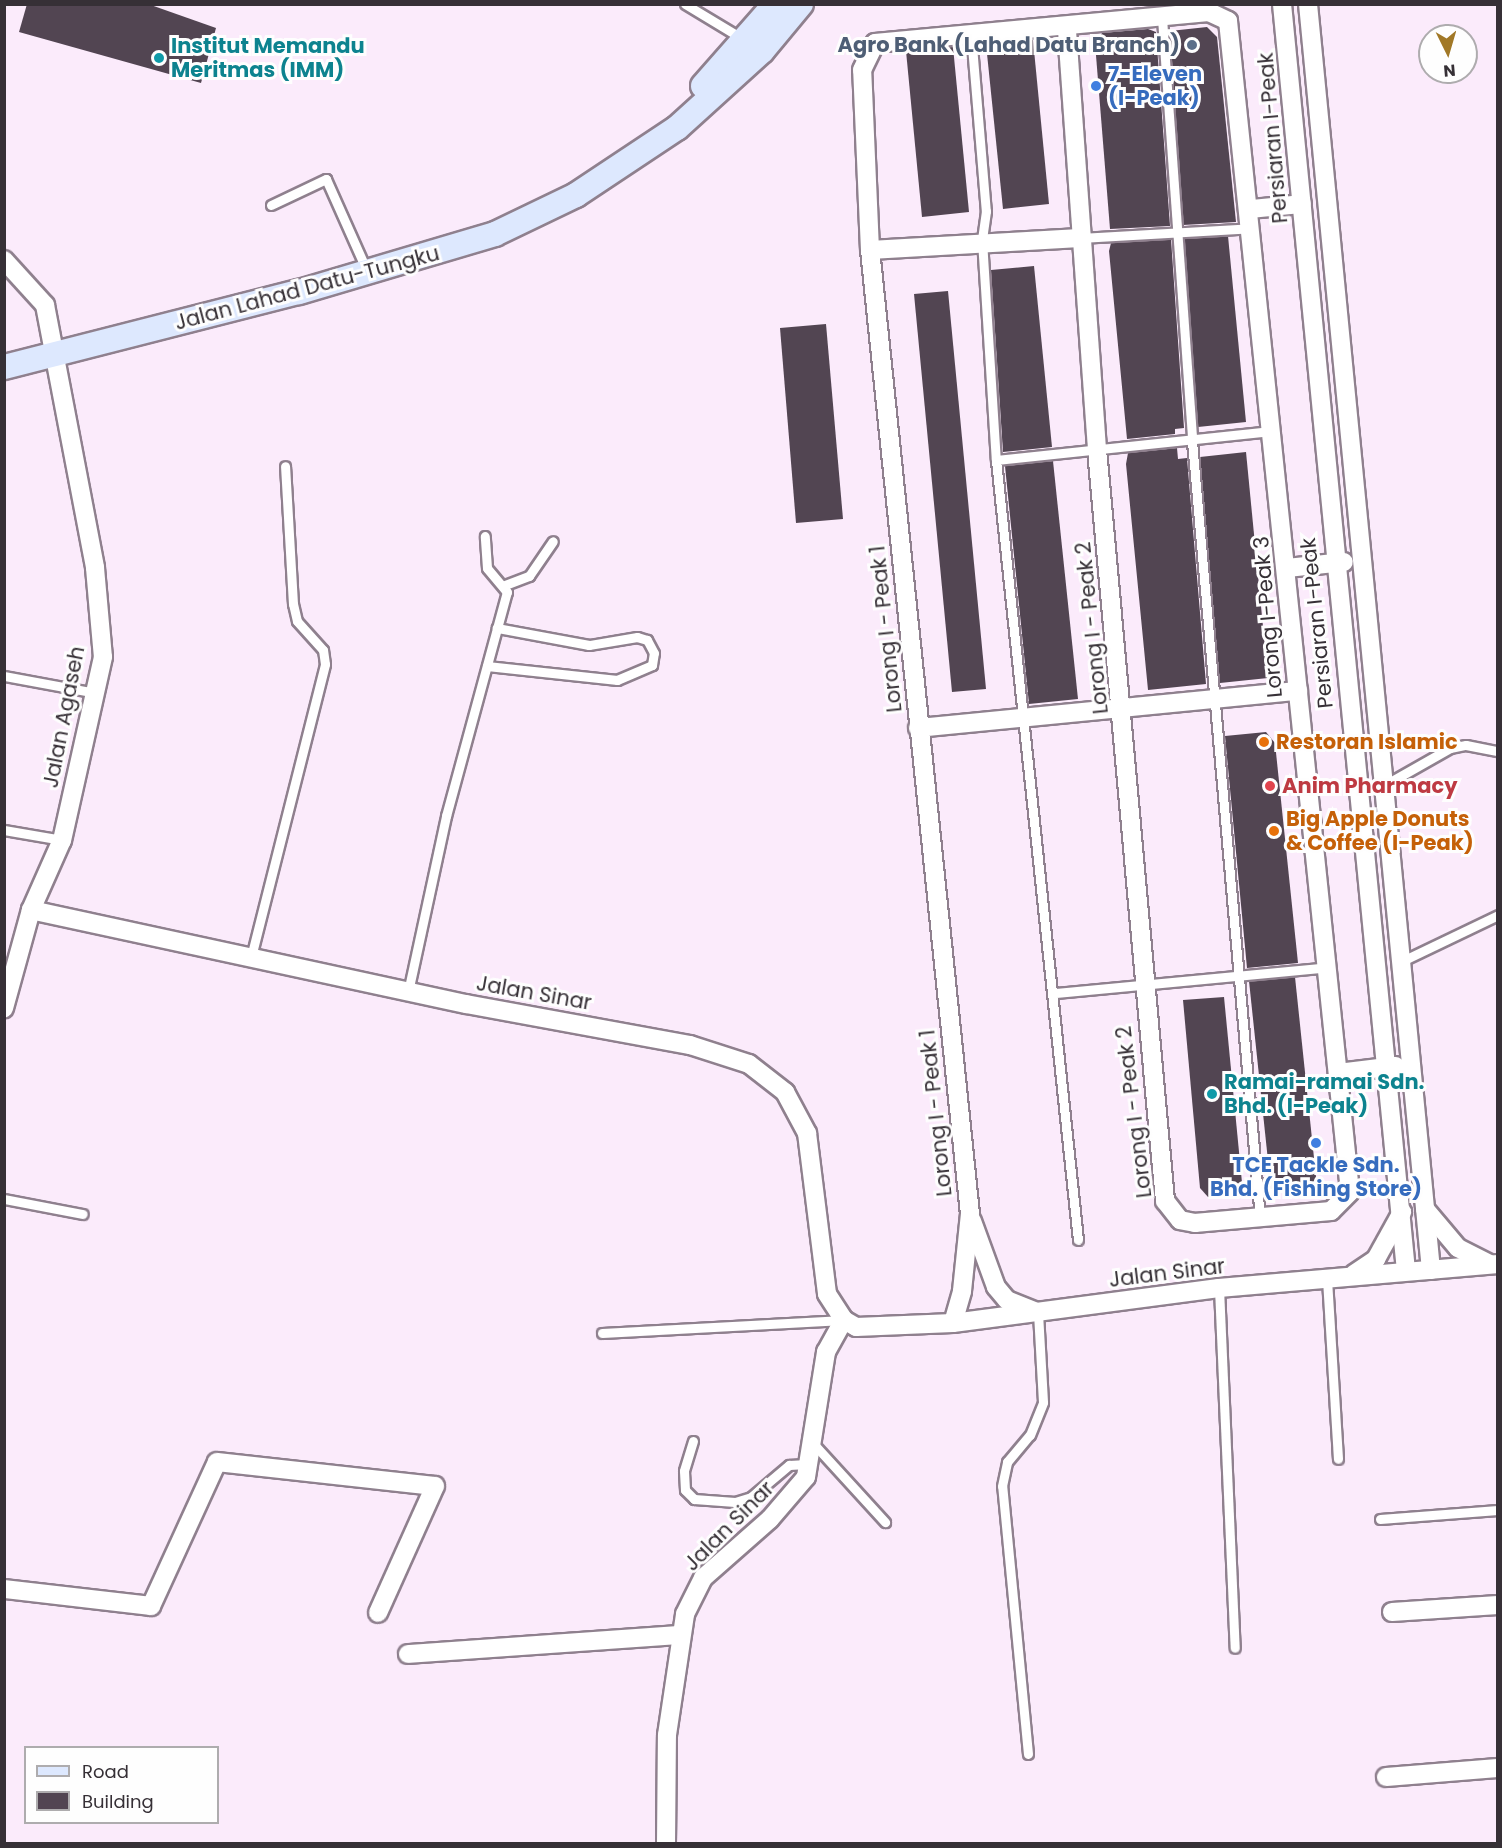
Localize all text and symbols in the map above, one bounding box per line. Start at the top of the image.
north arrow [1418,24,1478,84]
place label: Agro Bank (Lahad Datu Branch) [838,32,1180,58]
place label: Institut Memandu Meritmas (IMM) [171,33,365,83]
marker: Agro Bank (Lahad Datu Branch) [1185,38,1199,52]
marker: Institut Memandu Meritmas (IMM) [152,51,166,65]
street label: Persiaran I-Peak [1253,52,1293,224]
text: N [1442,58,1456,82]
place label: 7-Eleven (I-Peak) [1108,61,1202,111]
marker: 7-Eleven (I-Peak) [1089,79,1103,93]
street label: Jalan Lahad Datu-Tungku [172,241,442,335]
street label: Lorong I-Peak 3 [1248,535,1288,699]
street label: Persiaran I-Peak [1296,536,1338,710]
street label: Lorong I - Peak 2 [1070,541,1114,715]
street label: Lorong I - Peak 1 [865,544,907,714]
street label: Jalan Agaseh [38,644,90,790]
place label: Restoran Islamic [1276,729,1458,755]
marker: Restoran Islamic [1257,735,1271,749]
place label: Anim Pharmacy [1282,773,1457,799]
marker: Anim Pharmacy [1263,779,1277,793]
place label: Big Apple Donuts & Coffee (I-Peak) [1286,806,1474,856]
marker: Big Apple Donuts & Coffee (I-Peak) [1267,824,1281,838]
street label: Jalan Sinar [474,970,594,1016]
street label: Lorong I - Peak 2 [1111,1025,1157,1199]
street label: Lorong I - Peak 1 [915,1028,957,1198]
place label: Ramai-ramai Sdn. Bhd. (I-Peak) [1224,1069,1424,1119]
marker: Ramai-ramai Sdn. Bhd. (I-Peak) [1205,1087,1219,1101]
marker: TCE Tackle Sdn. Bhd. (Fishing Store) [1309,1136,1323,1150]
place label: TCE Tackle Sdn. Bhd. (Fishing Store) [1210,1152,1422,1202]
street label: Jalan Sinar [1108,1253,1226,1293]
street label: Jalan Sinar [679,1476,779,1576]
legend [24,1746,219,1824]
text: Road [82,1759,129,1784]
text: Building [82,1789,154,1814]

